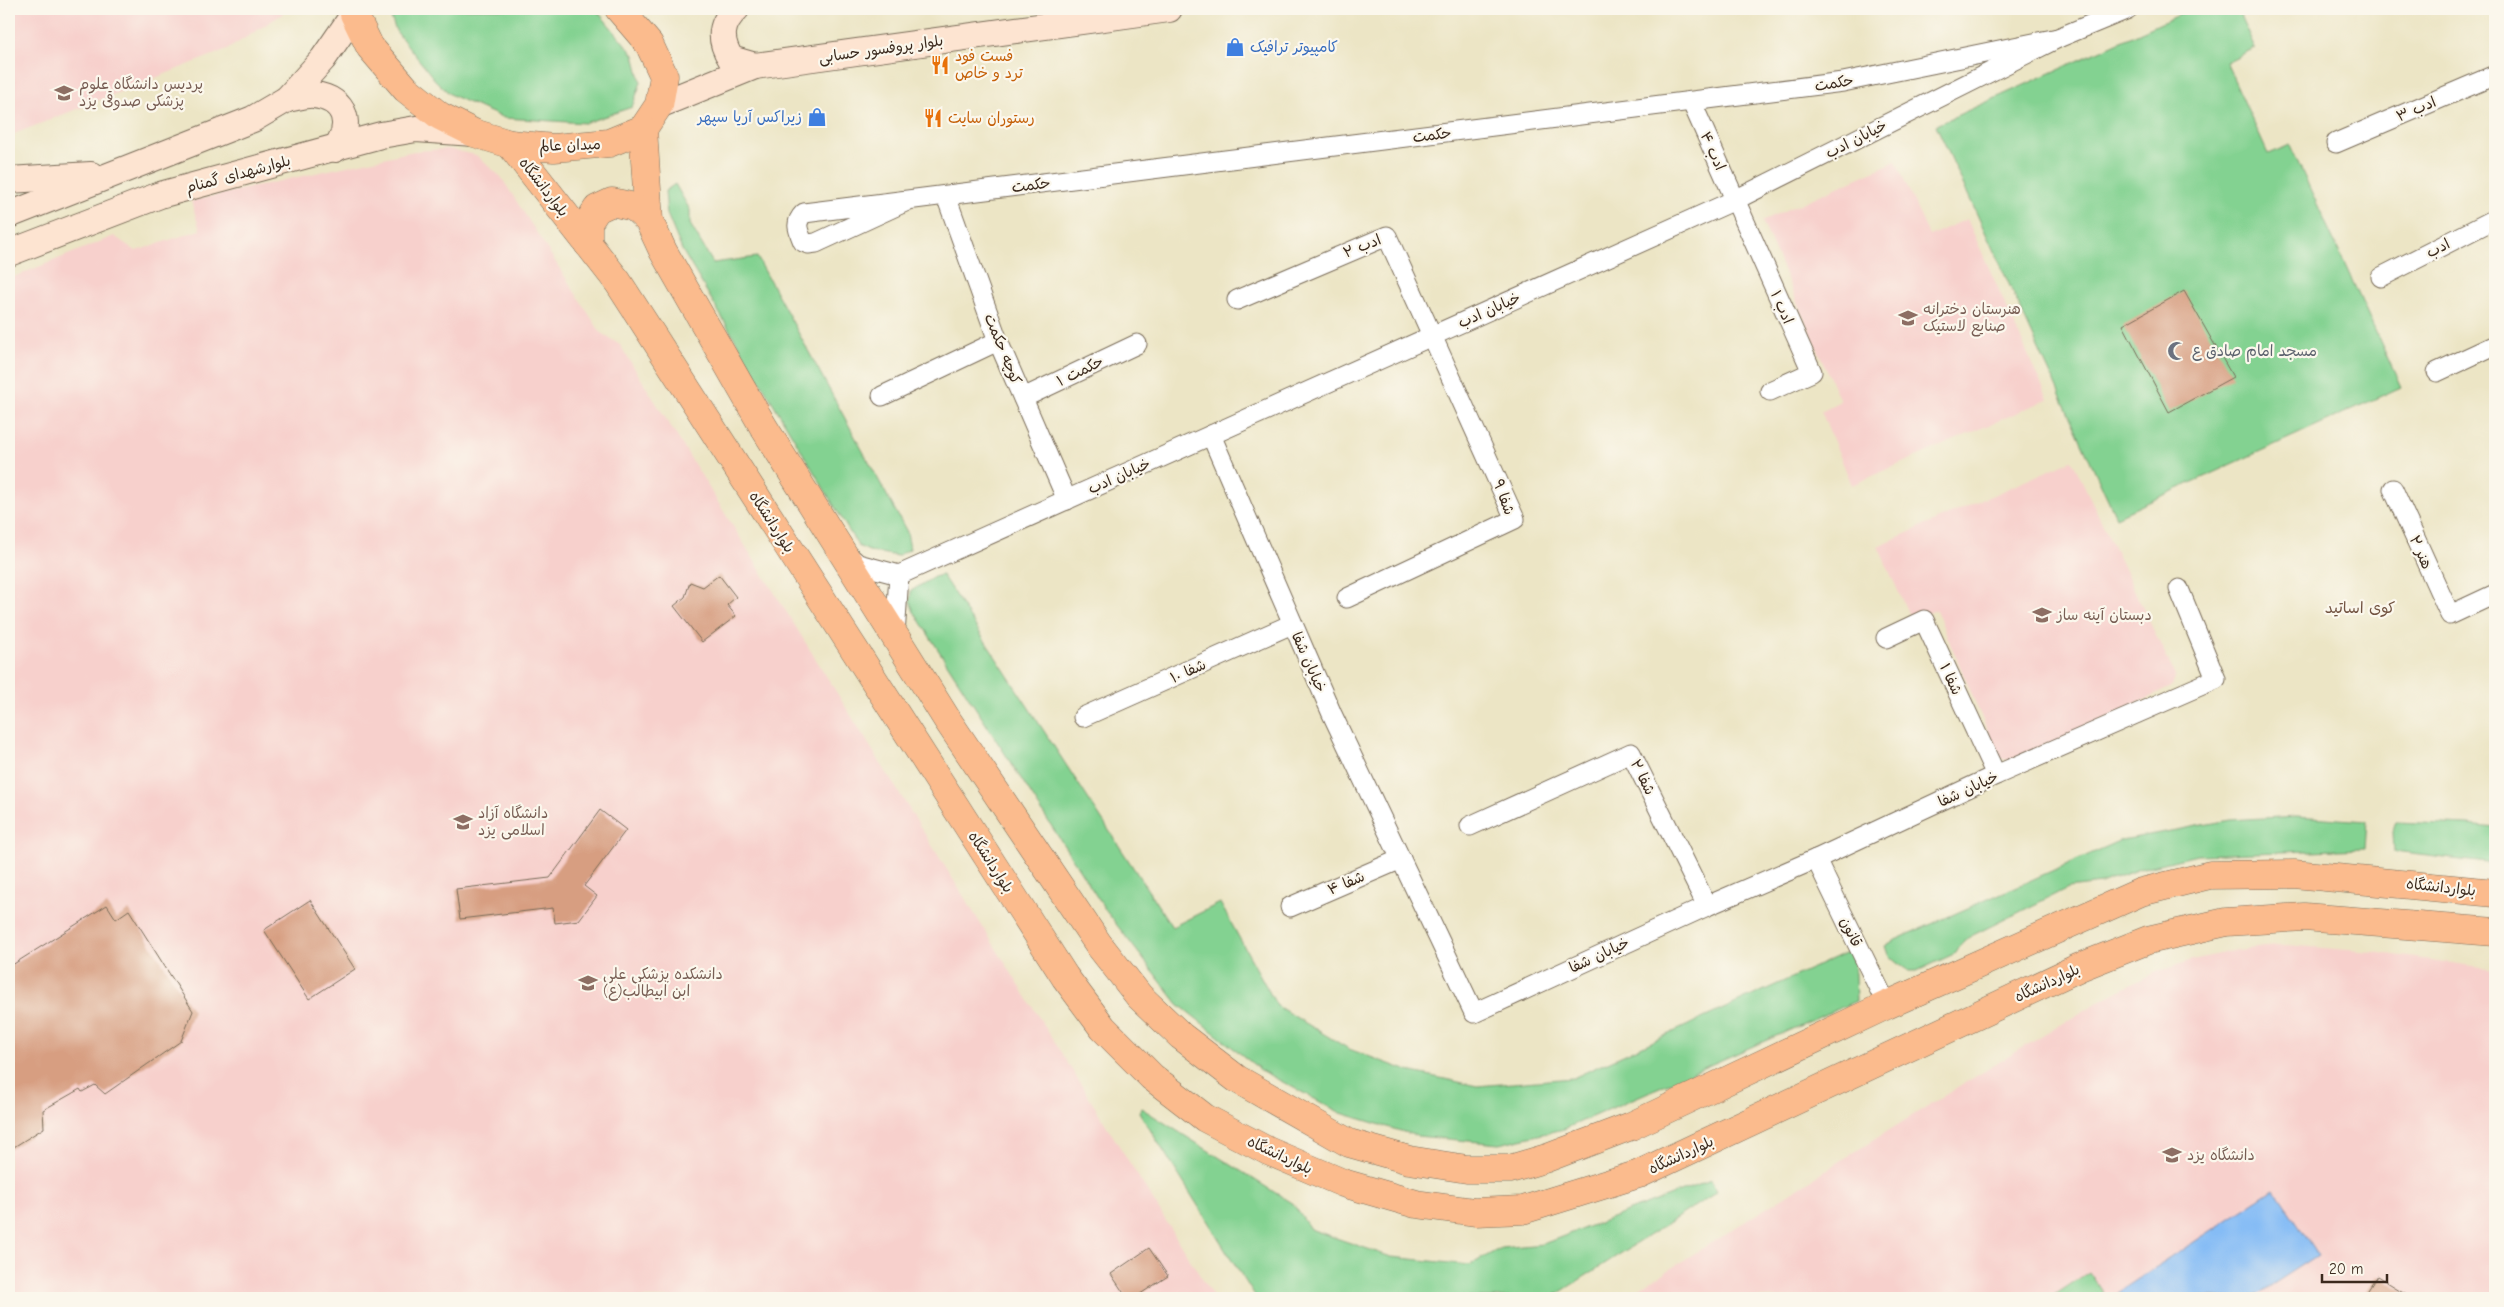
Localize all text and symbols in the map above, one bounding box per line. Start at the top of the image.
street label: بلوار پروفسور حسابی [818,31,945,68]
shop icon: کامپیوتر ترافیک [1224,36,1246,58]
place label: کامپیوتر ترافیک [1250,38,1338,57]
place label: فست فود ترد و خاص [955,47,1023,82]
restaurant icon: فست فود ترد و خاص [929,54,951,76]
street label: حکمت [1813,71,1855,95]
place label: پردیس دانشگاه علوم پزشکی صدوقی یزد [79,75,203,111]
school or university icon: پردیس دانشگاه علوم پزشکی صدوقی یزد [53,82,75,104]
street label: ادب ۳ [2393,93,2439,125]
shop icon: زیراکس آریا سپهر [806,106,828,128]
restaurant icon: رستوران سایت [922,107,944,129]
place label: زیراکس آریا سپهر [696,108,802,127]
place label: رستوران سایت [948,109,1035,128]
street label: خیابان ادب [1822,116,1890,162]
street label: حکمت [1411,124,1453,146]
street label: ادب ۴ [1697,129,1729,173]
street label: میدان عالم [539,135,601,157]
street label: بلوارشهدای گمنام [184,151,293,200]
street label: بلواردانشگاه [515,154,573,221]
street label: حکمت [1010,174,1052,196]
street label: ادب ۲ [1340,230,1384,262]
street label: ادب [2423,235,2453,261]
street label: خیابان ادب [1455,288,1523,332]
street label: ادب ۱ [1767,288,1797,326]
place label: هنرستان دخترانه صنایع لاستیک [1923,300,2021,337]
school or university icon: هنرستان دخترانه صنایع لاستیک [1897,307,1919,329]
street label: کوچه حکمت [980,311,1025,387]
mosque icon: مسجد امام صادق ع [2166,340,2188,362]
place label: مسجد امام صادق ع [2192,342,2317,362]
street label: حکمت ۱ [1054,352,1106,390]
street label: خیابان ادب [1085,454,1153,498]
street label: شفا ۹ [1489,477,1519,517]
street label: بلواردانشگاه [745,488,799,557]
street label: هنر ۲ [2406,532,2436,572]
district label: کوی اساتید [2325,599,2395,618]
school or university icon: دبستان آینه ساز [2031,604,2053,626]
place label: دبستان آینه ساز [2056,606,2152,624]
street label: خیابان شفا [1288,629,1330,695]
street label: شفا ۱۰ [1167,655,1209,687]
street label: شفا ۱ [1936,660,1966,698]
street label: شفا ۲ [1627,756,1659,798]
street label: خیابان شفا [1935,767,2001,811]
place label: دانشگاه آزاد اسلامی یزد [478,804,548,840]
school or university icon: دانشگاه آزاد اسلامی یزد [452,811,474,833]
street label: بلواردانشگاه [964,828,1018,897]
street label: شفا ۴ [1325,867,1367,899]
street label: بلواردانشگاه [2405,874,2477,901]
street label: قانون [1836,914,1866,950]
street label: خیابان شفا [1566,933,1632,977]
street label: بلواردانشگاه [2012,960,2083,1007]
place label: دانشکده پزشکی علی ابن ابیطالب(ع) [603,965,723,1001]
school or university icon: دانشکده پزشکی علی ابن ابیطالب(ع) [577,972,599,994]
street label: بلواردانشگاه [1244,1132,1315,1179]
street label: بلواردانشگاه [1646,1132,1717,1179]
school or university icon: دانشگاه یزد [2161,1144,2183,1166]
place label: دانشگاه یزد [2187,1146,2255,1164]
scale bar [2322,1252,2386,1284]
text: 20 m [2329,1260,2363,1278]

